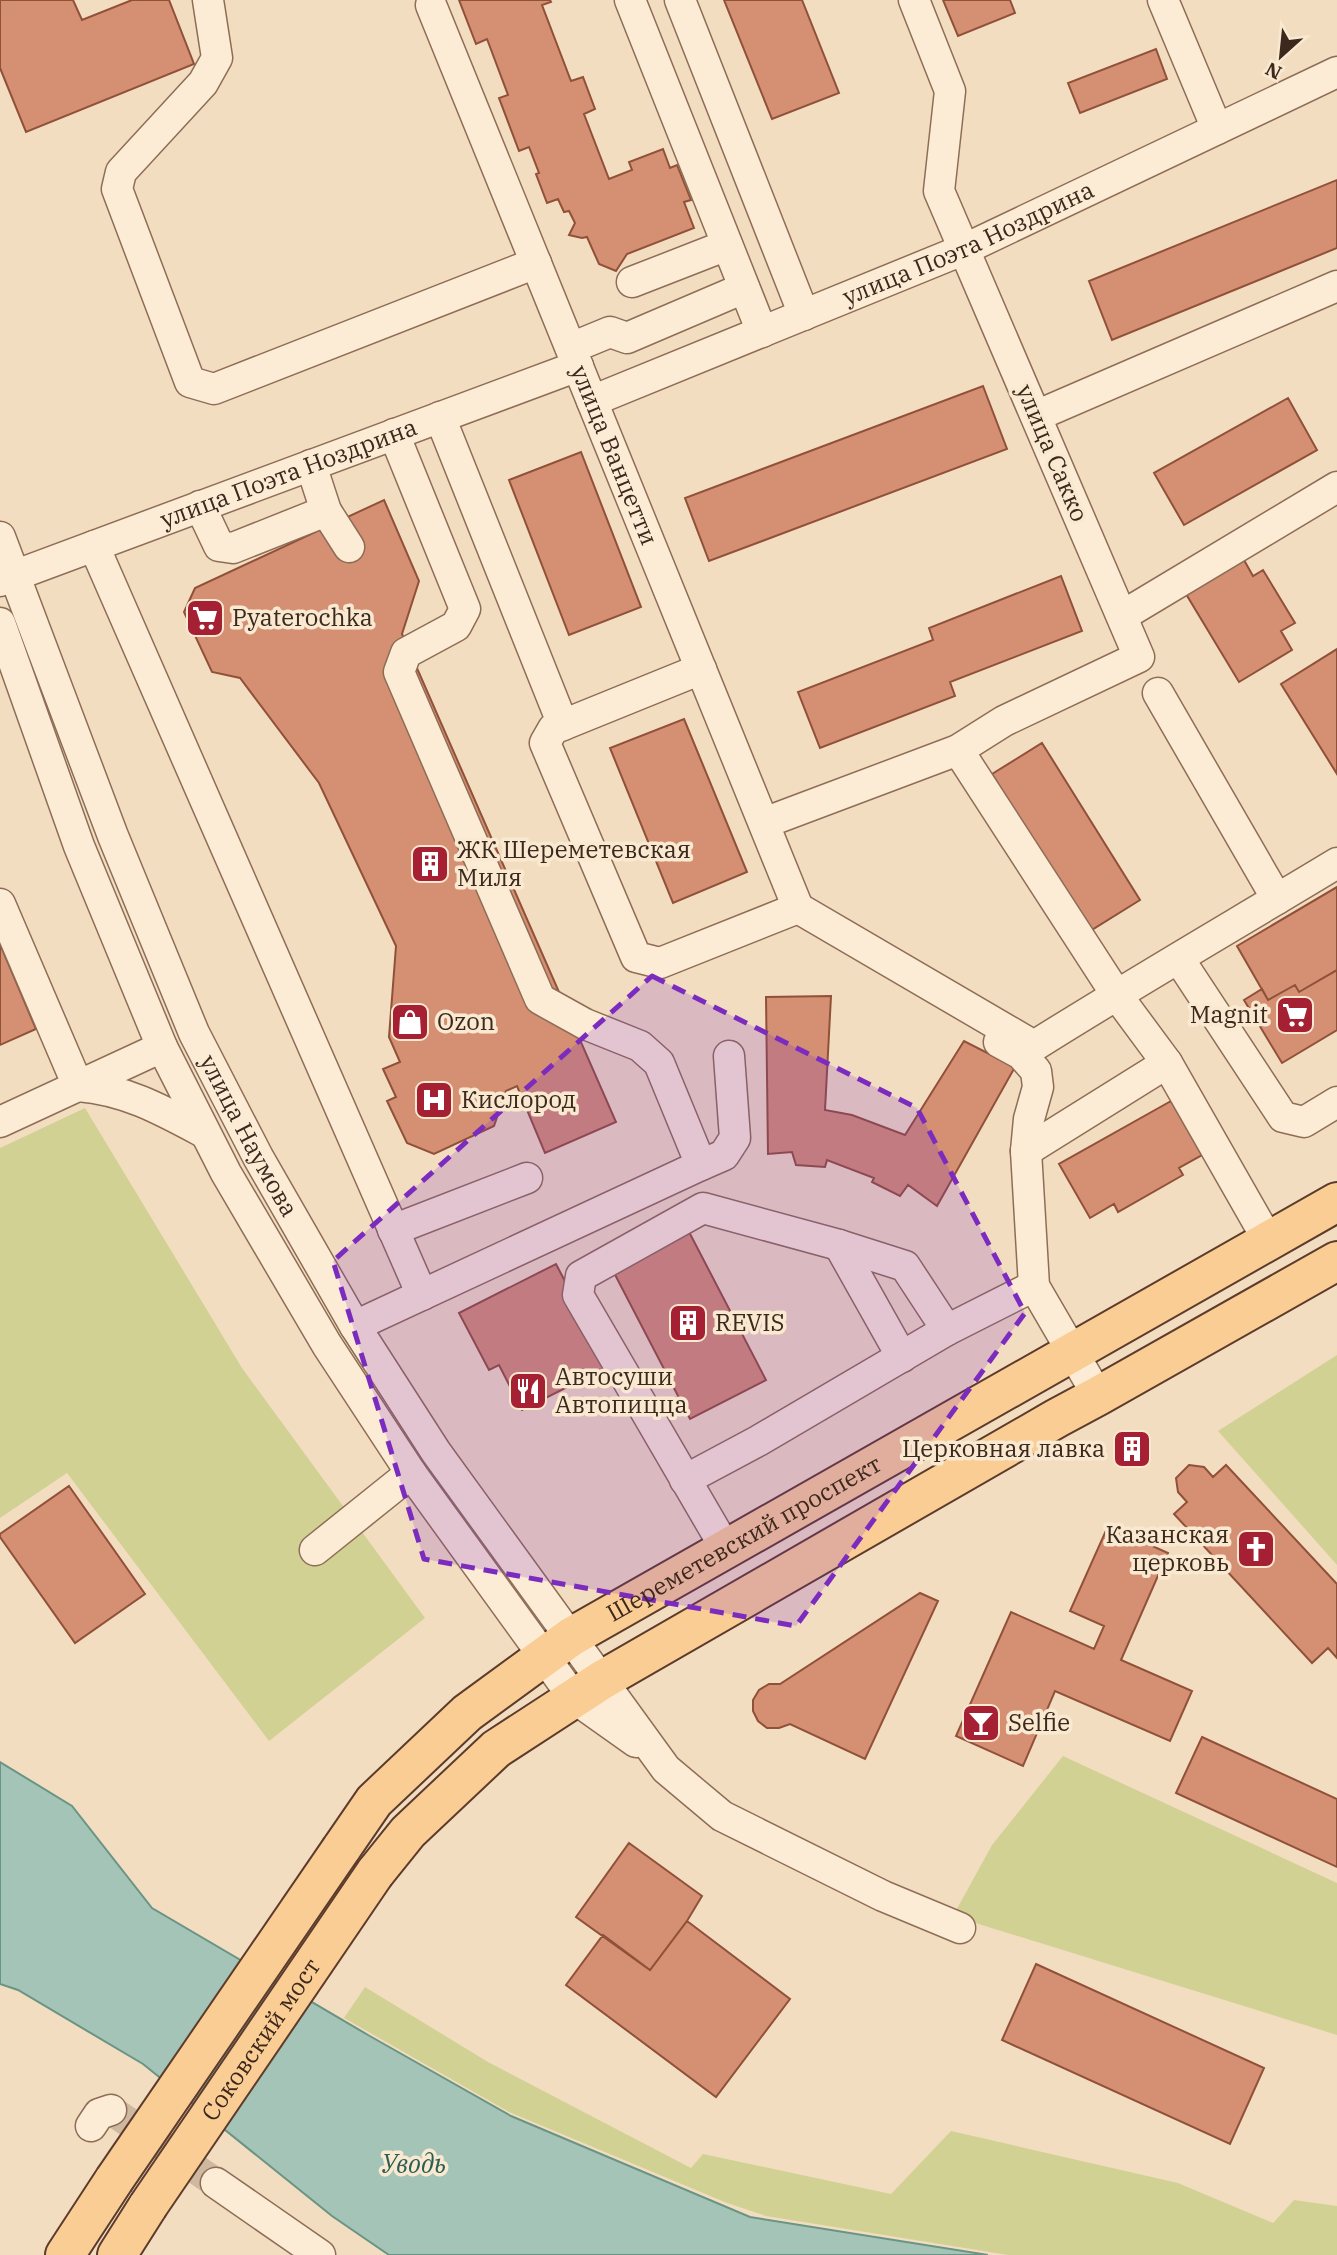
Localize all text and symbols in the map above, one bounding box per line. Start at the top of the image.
north arrow [1246,21,1316,91]
text: N [1261,57,1285,85]
street label: улица Поэта Ноздрина [838,173,1099,312]
street label: улица Ванцетти [564,360,666,550]
street label: улица Сакко [1010,379,1096,526]
street label: улица Поэта Ноздрина [155,410,421,535]
supermarket icon: Pyaterochka [184,597,226,639]
place label: Pyaterochka [232,601,373,633]
place label: ЖК Шереметевская Миля [457,833,691,893]
building icon: ЖК Шереметевская Миля [409,843,451,885]
supermarket icon: Magnit [1274,994,1316,1036]
place label: Magnit [1190,998,1268,1030]
shop icon: Ozon [389,1001,431,1043]
place label: Ozon [437,1005,495,1037]
street label: улица Наумова [193,1049,306,1222]
hospital icon: Кислород [413,1079,455,1121]
place label: Кислород [461,1083,576,1115]
building icon: REVIS [667,1302,709,1344]
place label: REVIS [715,1306,785,1338]
place label: Автосуши Автопицца [555,1360,688,1420]
restaurant icon: Автосуши Автопицца [507,1370,549,1412]
building icon: Церковная лавка [1111,1428,1153,1470]
place label: Церковная лавка [902,1432,1105,1464]
street label: Шереметевский проспект [600,1447,886,1629]
place label: Казанская церковь [1105,1518,1229,1578]
church icon: Казанская церковь [1235,1528,1277,1570]
bar icon: Selfie [960,1702,1002,1744]
place label: Selfie [1008,1706,1070,1738]
street label: Соковский мост [194,1952,327,2127]
water label: Уводь [382,2146,446,2180]

